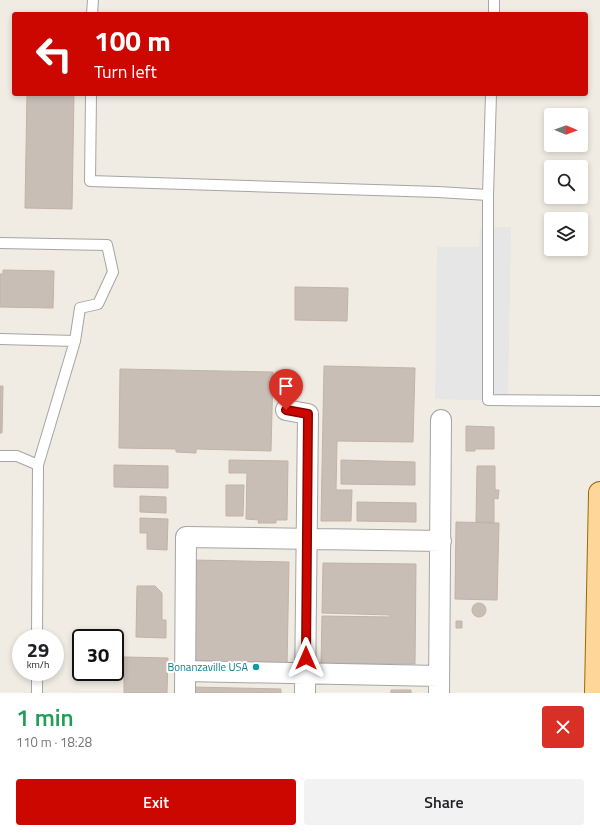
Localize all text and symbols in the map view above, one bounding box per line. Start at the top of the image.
text: 100 m [94,19,171,62]
icon: left [28,28,80,80]
text: Turn left [94,58,157,85]
north arrow [544,108,588,152]
map controls [544,108,588,256]
button: search [544,160,588,204]
button: layers [544,212,588,256]
pin [269,369,303,410]
icon: arrive [275,375,297,397]
speed limit sign: 30 [72,629,124,681]
text: 29 [27,634,49,665]
position arrow [285,637,327,679]
text: km/h [27,657,49,672]
place label: Bonanzaville USA [167,659,248,675]
marker: Bonanzaville USA [251,662,261,672]
text: 1 min [16,699,74,735]
button: close [542,706,584,748]
text: 110 m · 18:28 [16,732,92,752]
button: Exit [16,779,296,825]
button: Share [304,779,584,825]

